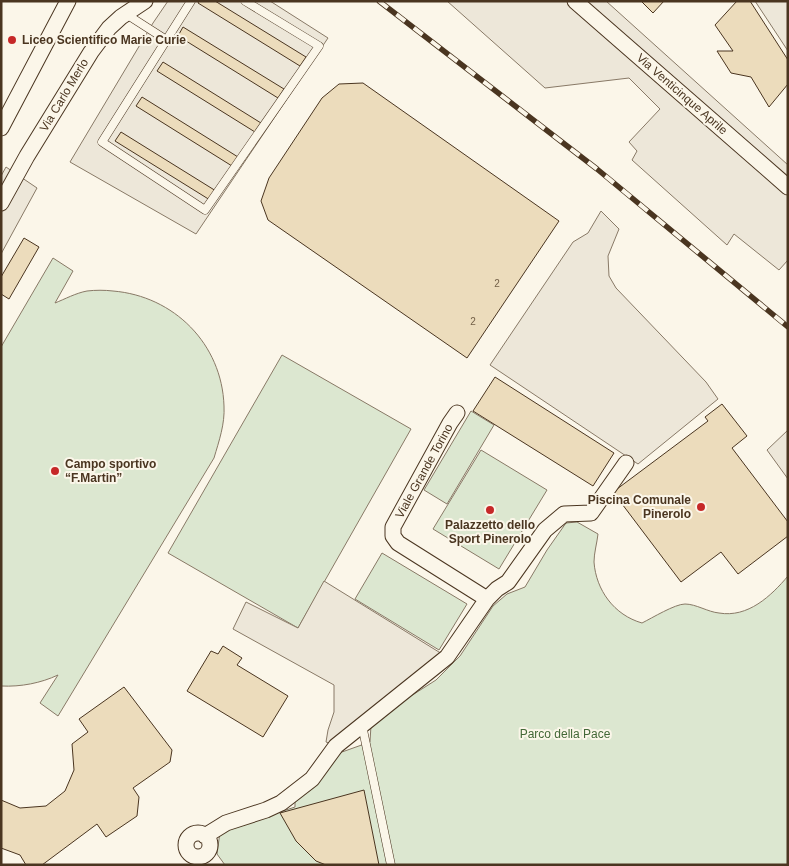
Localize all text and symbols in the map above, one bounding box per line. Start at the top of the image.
place label: Liceo Scientifico Marie Curie [22,33,186,47]
marker: Liceo Scientifico Marie Curie [6,34,18,46]
street label: Via Venticinque Aprile [634,51,731,137]
street label: Via Carlo Merlo [37,56,91,134]
house number: 2 [494,278,500,289]
house number: 2 [470,316,476,327]
street label: Viale Grande Torino [392,421,456,521]
place label: Campo sportivo “F.Martin” [65,457,156,485]
marker: Campo sportivo “F.Martin” [49,465,61,477]
place label: Piscina Comunale Pinerolo [588,493,691,521]
marker: Piscina Comunale Pinerolo [695,501,707,513]
marker: Palazzetto dello Sport Pinerolo [484,504,496,516]
place label: Palazzetto dello Sport Pinerolo [445,518,535,546]
park label: Parco della Pace [520,727,611,741]

